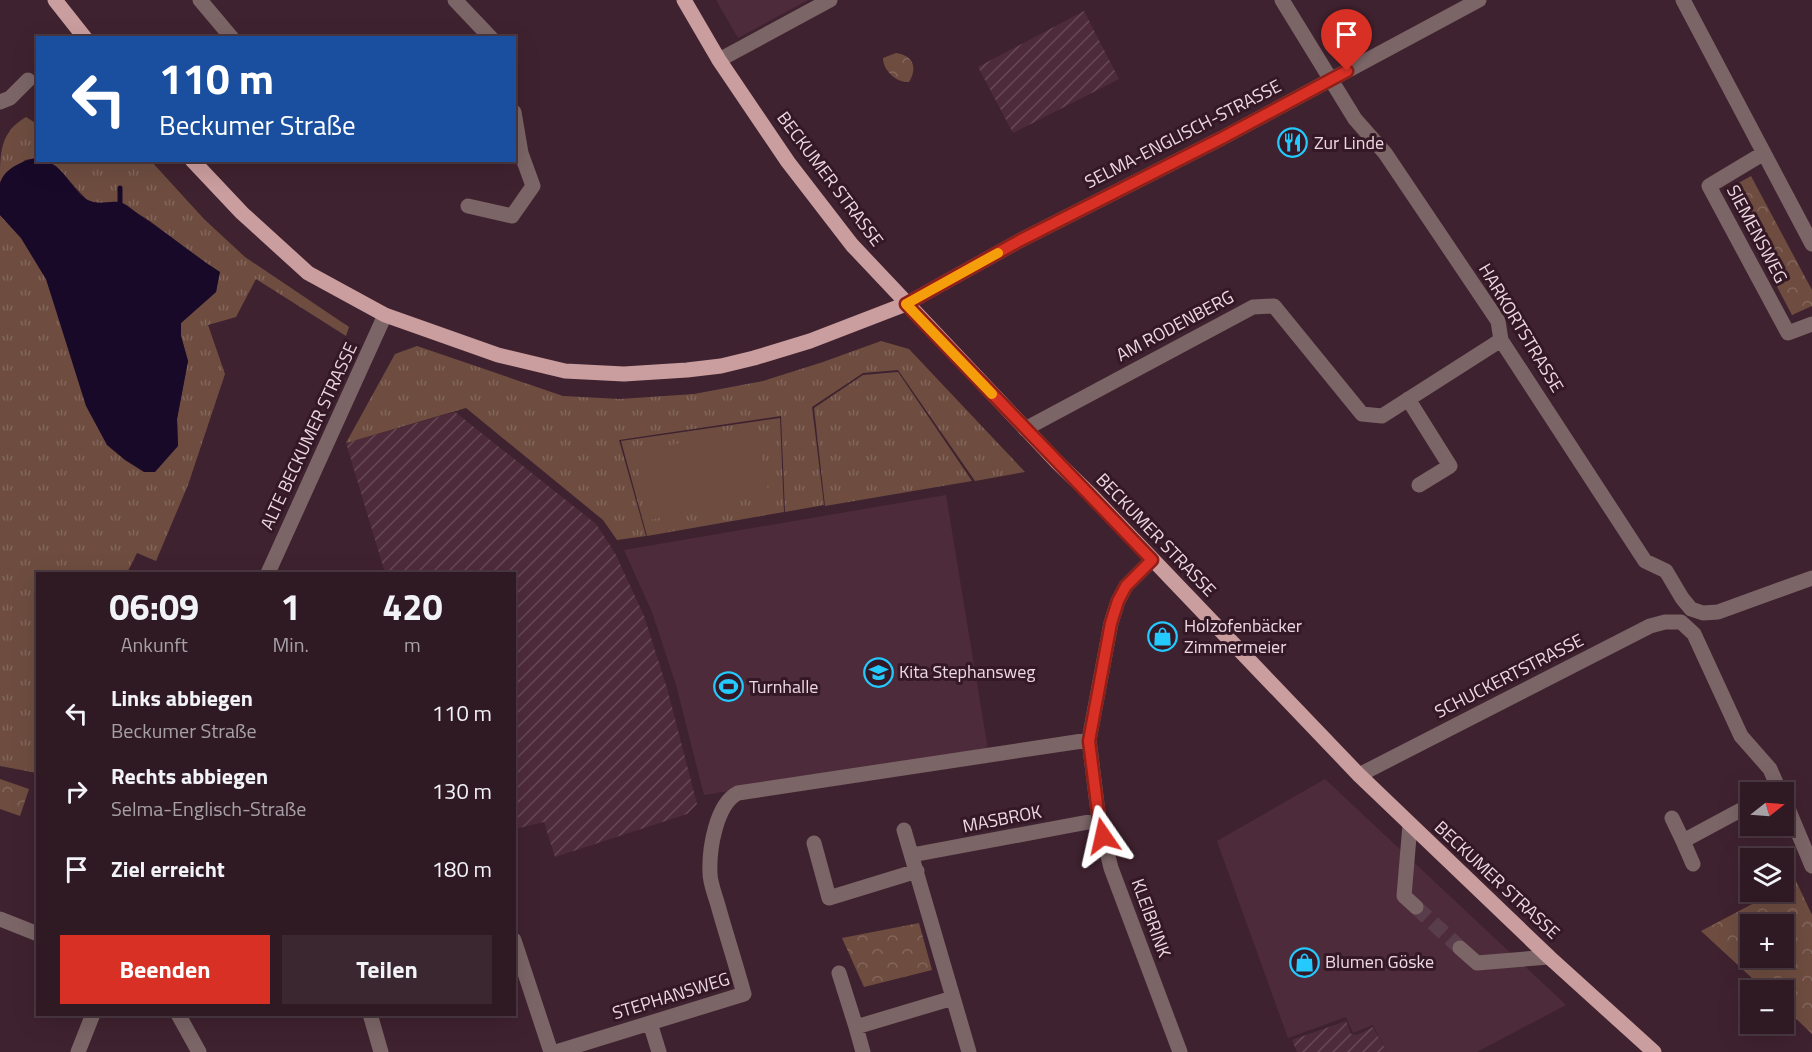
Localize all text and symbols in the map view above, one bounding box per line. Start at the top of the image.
pin [1321,9,1372,71]
icon: arrive [1330,18,1363,51]
text: 110 m [159,46,274,110]
icon: left [60,60,138,138]
street label: SELMA-ENGLISCH-STRASSE [1080,72,1286,195]
text: Beckumer Straße [159,104,356,145]
street label: BECKUMER STRASSE [771,106,890,252]
restaurant icon: Zur Linde [1277,127,1309,159]
place label: Zur Linde [1314,129,1384,156]
street label: SIEMENSWEG [1720,180,1795,288]
street label: HARKORTSTRASSE [1472,258,1571,397]
street label: AM RODENBERG [1111,283,1238,368]
street label: ALTE BECKUMER STRASSE [253,338,364,534]
street label: BECKUMER STRASSE [1090,467,1223,603]
text: 06:09 [109,579,199,634]
text: 1 [281,579,301,634]
text: 420 [382,579,443,634]
place label: Holzofenbäcker Zimmermeier [1184,612,1302,660]
shop icon: Holzofenbäcker Zimmermeier [1147,620,1179,652]
street label: SCHUCKERTSTRASSE [1430,626,1588,725]
text: Ankunft [121,629,188,660]
text: Min. [273,629,309,660]
text: m [404,629,421,660]
school or university icon: Kita Stephansweg [862,656,894,688]
place label: Kita Stephansweg [899,658,1036,685]
sports icon: Turnhalle [712,671,744,703]
place label: Turnhalle [749,673,818,700]
text: Links abbiegen [111,681,253,715]
text: 110 m [432,696,492,730]
icon: left [60,697,93,730]
text: Beckumer Straße [111,715,257,746]
text: Rechts abbiegen [111,759,268,793]
text: 130 m [432,774,492,808]
icon: right [60,775,93,808]
north arrow [1740,782,1794,836]
map controls [1740,782,1794,1034]
text: Selma-Englisch-Straße [111,793,306,824]
street label: MASBROK [960,798,1044,839]
position arrow [1071,804,1135,868]
street label: BECKUMER STRASSE [1429,814,1566,945]
button: layers [1740,848,1794,902]
text: Ziel erreicht [111,852,225,886]
text: 180 m [432,852,492,886]
icon: arrive [60,853,93,886]
street label: KLEIBRINK [1125,875,1178,961]
button: + [1740,914,1794,968]
button: Beenden [60,935,270,1004]
button: Teilen [282,935,492,1004]
shop icon: Blumen Göske [1288,946,1320,978]
place label: Blumen Göske [1325,948,1434,975]
street label: STEPHANSWEG [609,965,733,1026]
button: − [1740,980,1794,1034]

